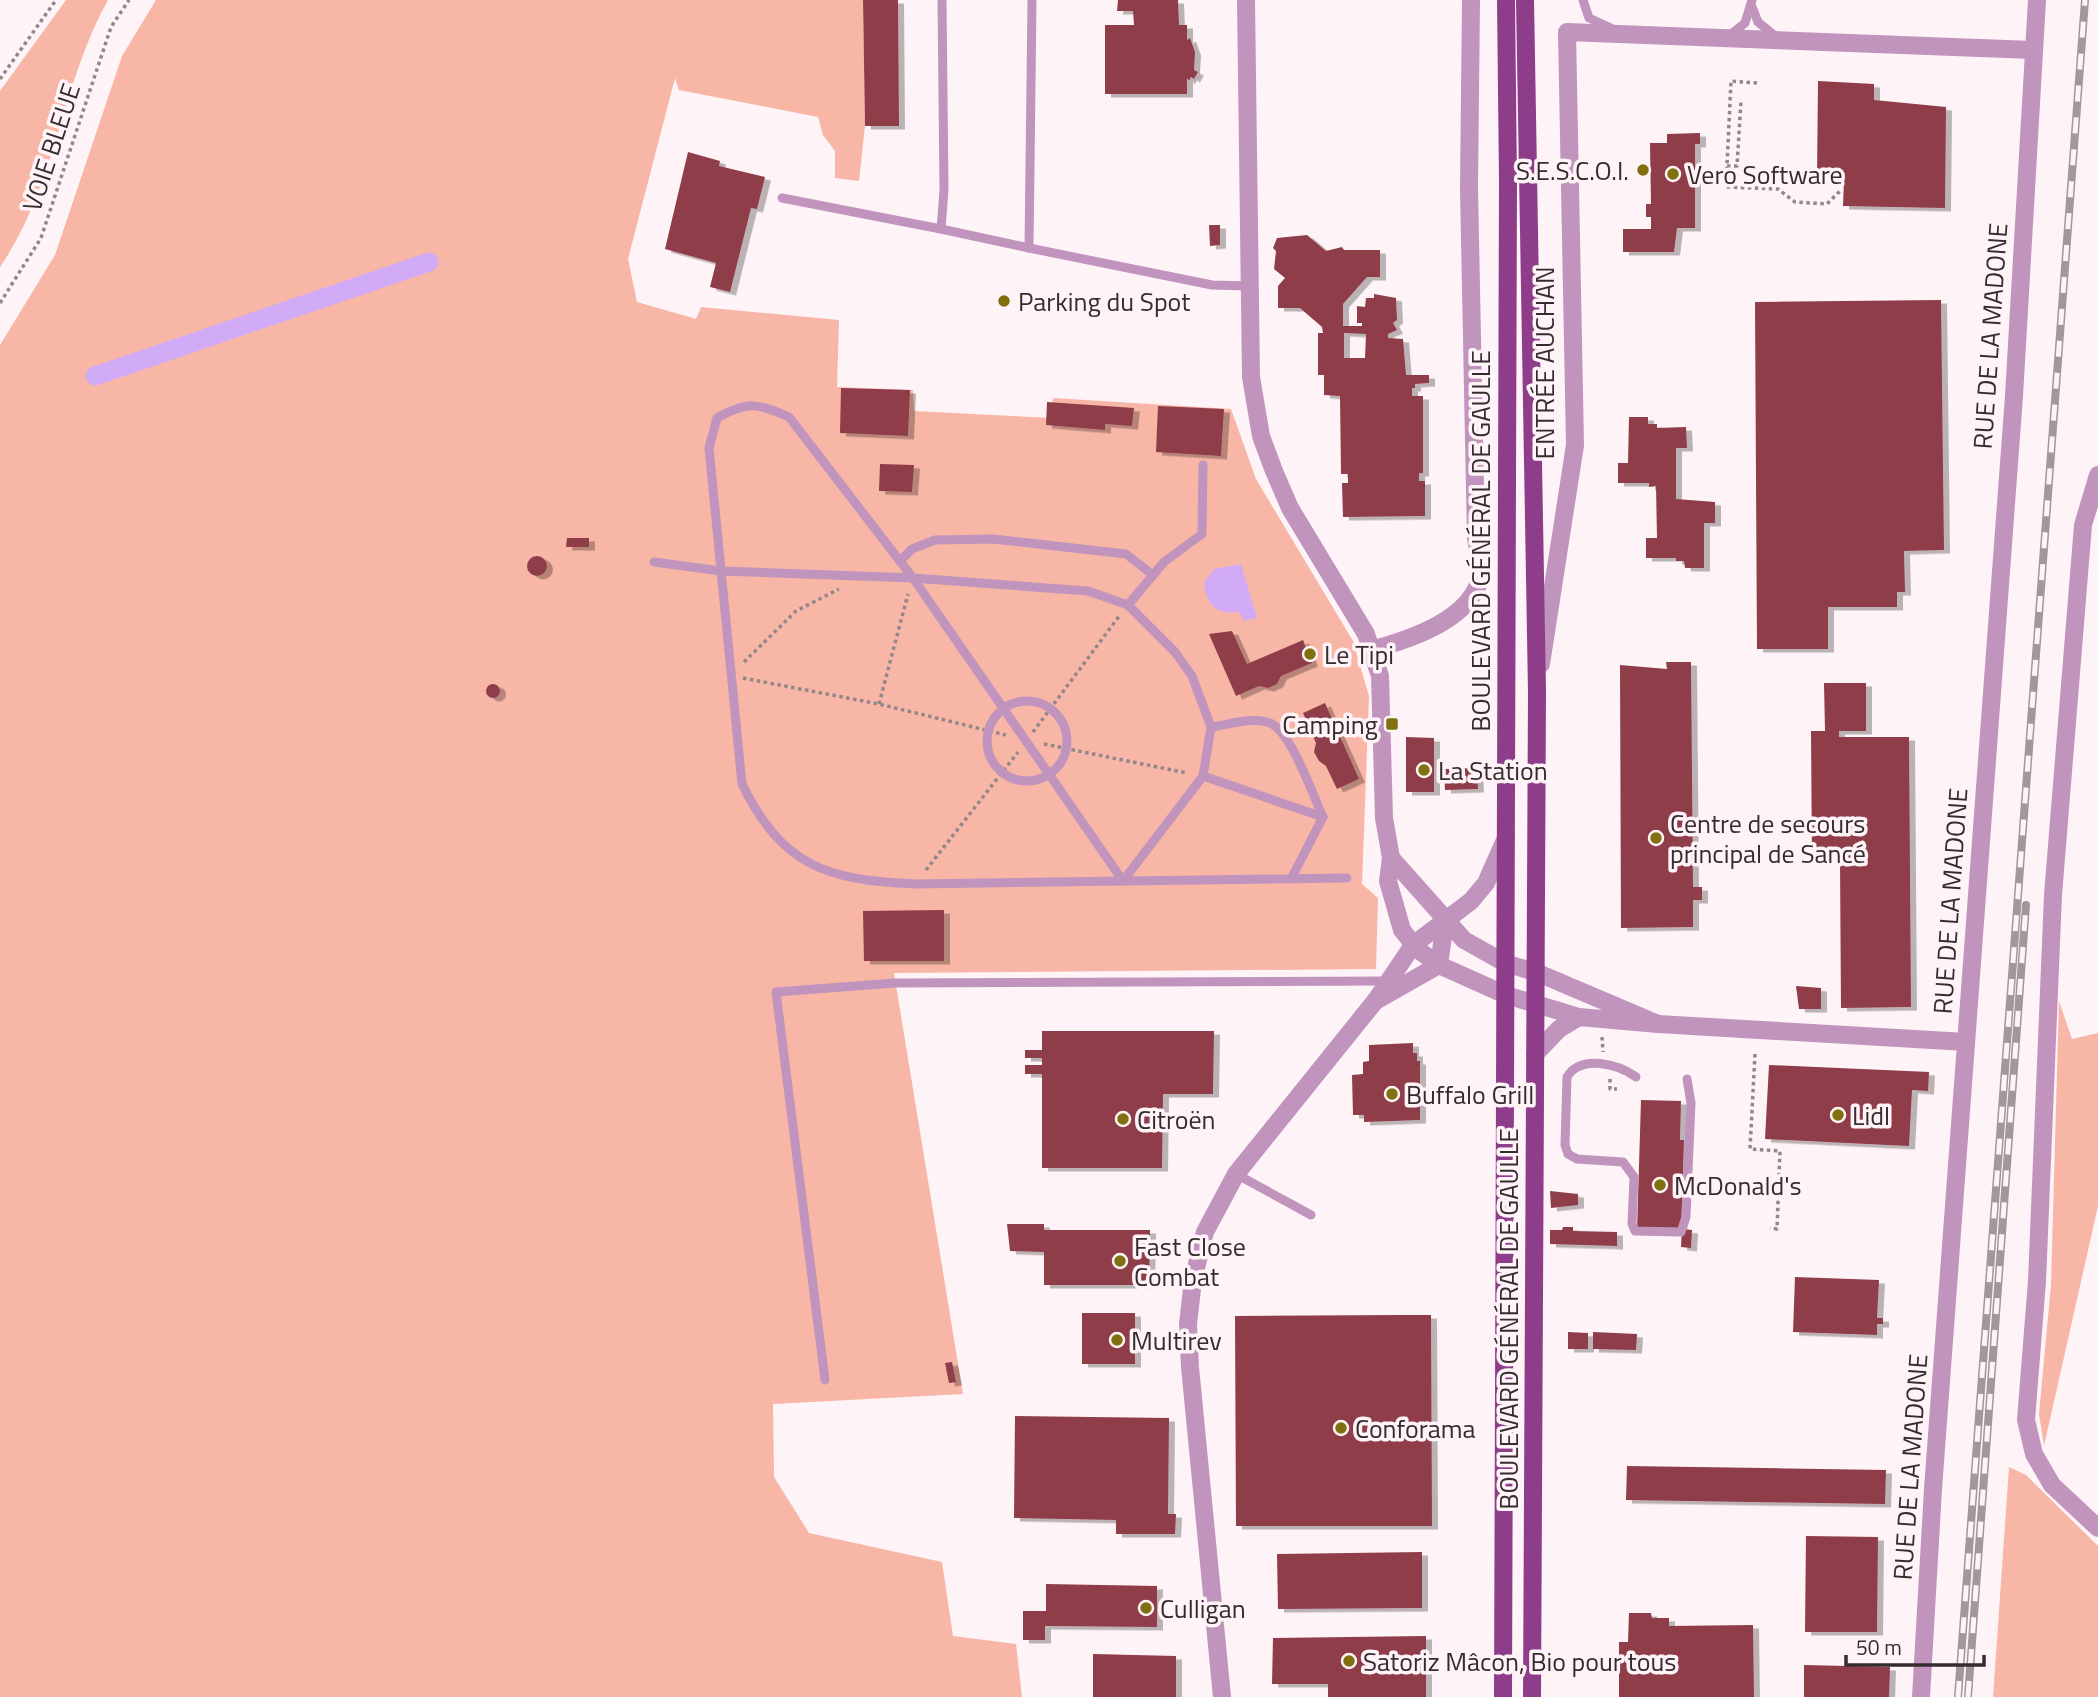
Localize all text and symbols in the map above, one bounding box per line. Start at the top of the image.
street label: VOIE BLEUE [12,78,90,216]
place label: S.E.S.C.O.I. [1516,151,1629,190]
place label: Vero Software [1687,155,1843,194]
marker: S.E.S.C.O.I. [1635,162,1651,178]
marker: Vero Software [1665,166,1681,182]
street label: RUE DE LA MADONE [1963,222,2017,450]
street label: ENTRÉE AUCHAN [1525,267,1564,459]
place label: Parking du Spot [1018,282,1190,321]
marker: Parking du Spot [996,293,1012,309]
street label: BOULEVARD GÉNÉRAL DE GAULLE [1461,350,1500,732]
place label: Le Tipi [1324,635,1394,674]
marker: Le Tipi [1302,646,1318,662]
place label: Camping [1282,705,1378,744]
marker: Camping [1384,716,1400,732]
place label: La Station [1438,751,1548,790]
marker: La Station [1416,762,1432,778]
street label: RUE DE LA MADONE [1923,787,1977,1015]
place label: Centre de secours principal de Sancé [1670,804,1866,873]
marker: Centre de secours principal de Sancé [1648,830,1664,846]
place label: Buffalo Grill [1406,1075,1534,1114]
marker: Buffalo Grill [1384,1086,1400,1102]
place label: Lidl [1852,1096,1890,1135]
place label: Citroën [1137,1100,1216,1139]
marker: Lidl [1830,1107,1846,1123]
marker: Citroën [1115,1111,1131,1127]
street label: BOULEVARD GÉNÉRAL DE GAULLE [1489,1128,1528,1510]
place label: McDonald's [1674,1166,1802,1205]
marker: McDonald's [1652,1177,1668,1193]
place label: Fast Close Combat [1134,1227,1246,1296]
marker: Fast Close Combat [1112,1253,1128,1269]
place label: Multirev [1131,1321,1222,1360]
marker: Multirev [1109,1332,1125,1348]
street label: RUE DE LA MADONE [1883,1353,1937,1581]
place label: Conforama [1355,1409,1475,1448]
marker: Conforama [1333,1420,1349,1436]
place label: Culligan [1160,1589,1246,1628]
marker: Culligan [1138,1600,1154,1616]
scale bar [1846,1624,1984,1668]
text: 50 m [1856,1631,1902,1663]
place label: Satoriz Mâcon, Bio pour tous [1363,1642,1676,1681]
marker: Satoriz Mâcon, Bio pour tous [1341,1653,1357,1669]

